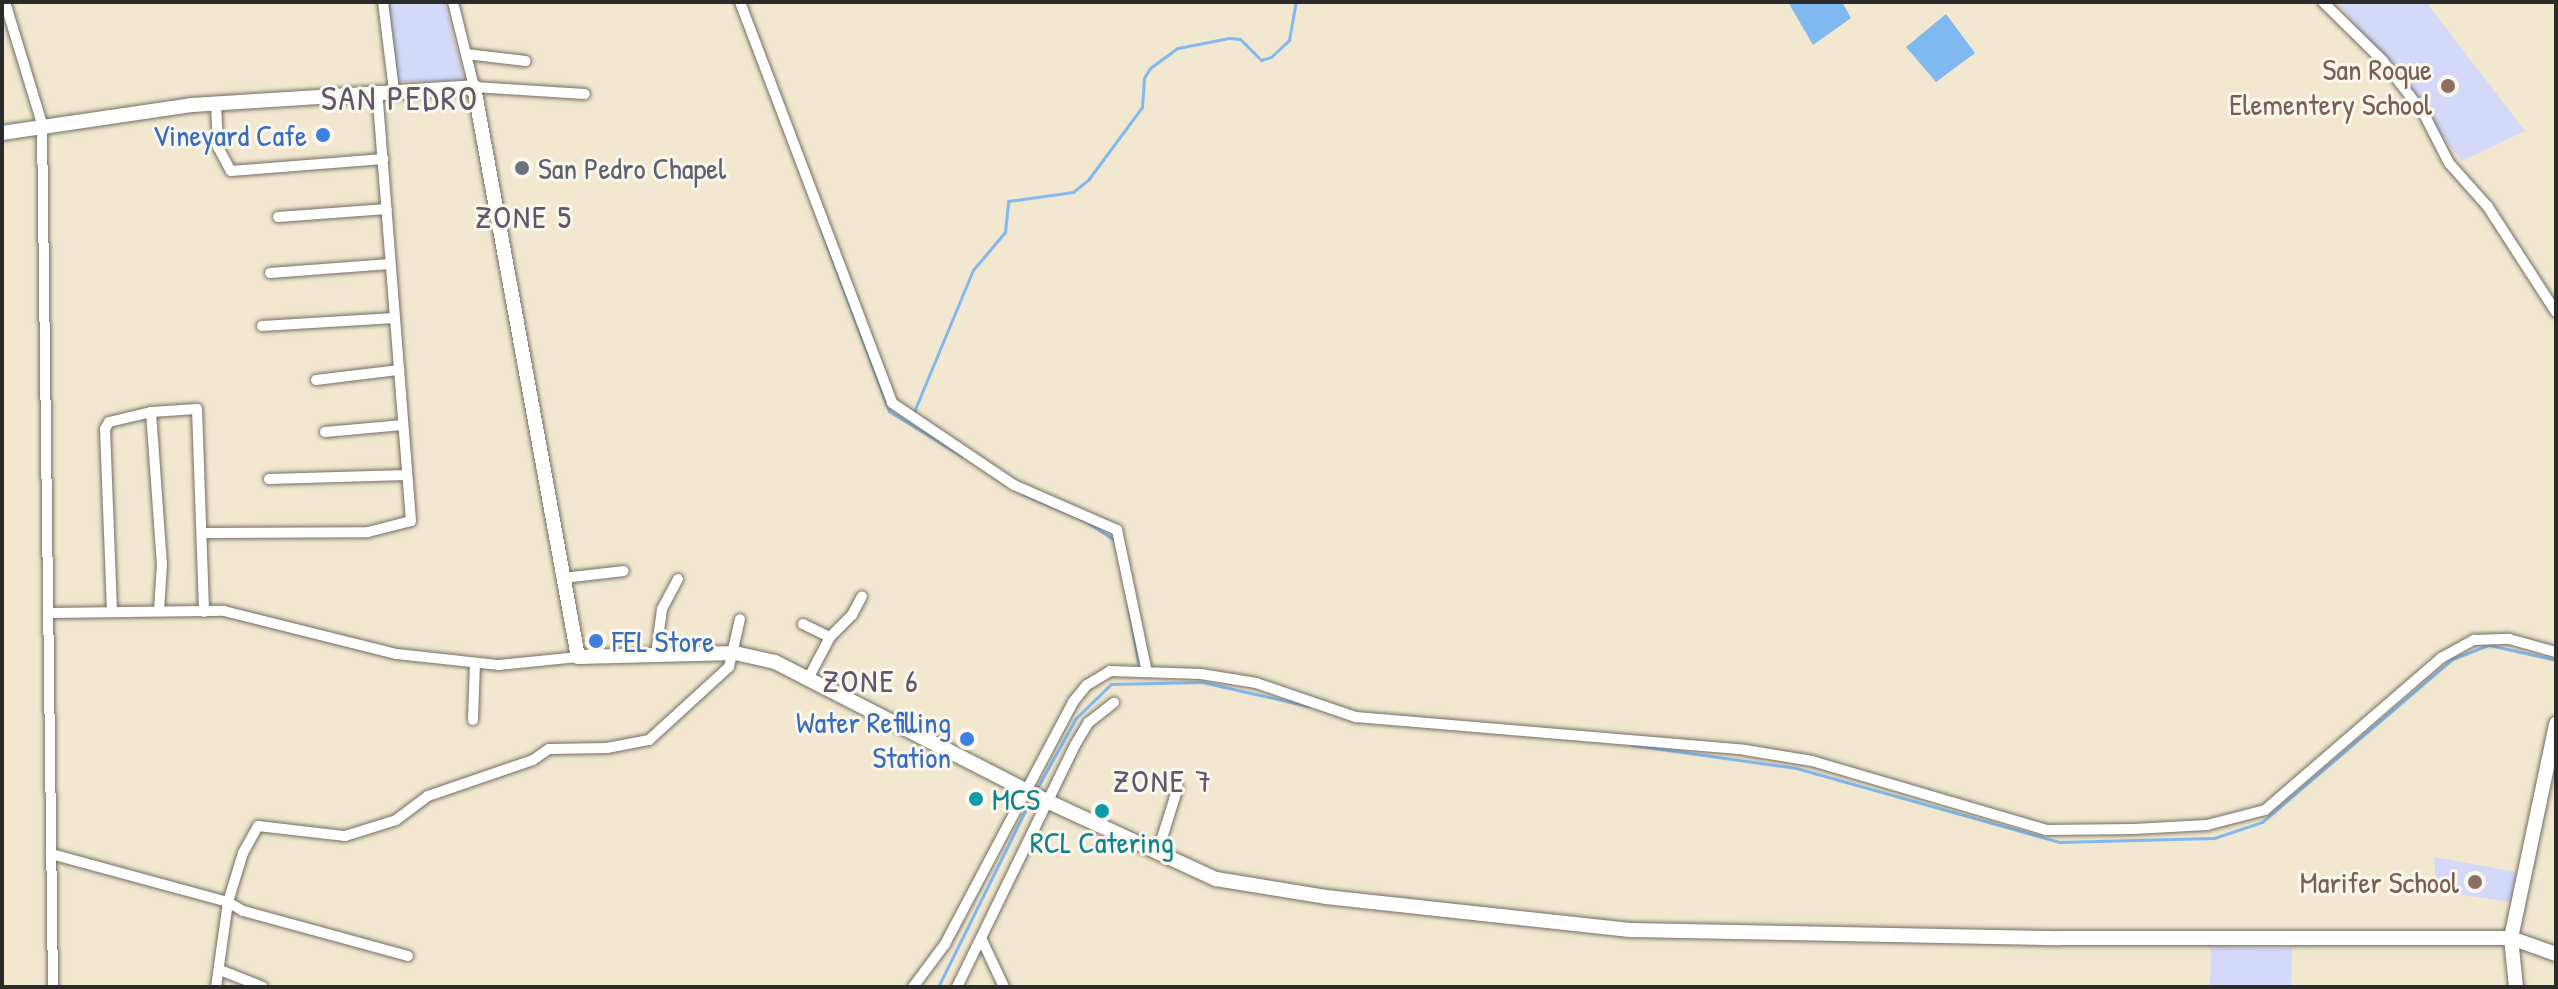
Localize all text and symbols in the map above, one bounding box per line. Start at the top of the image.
place label: San Roque Elementery School [2229,51,2432,122]
marker: San Roque Elementery School [2439,77,2457,95]
district label: SAN PEDRO [321,79,479,119]
place label: Vineyard Cafe [152,117,307,153]
marker: Vineyard Cafe [314,126,332,144]
place label: San Pedro Chapel [538,150,726,186]
marker: San Pedro Chapel [513,159,531,177]
district label: ZONE 5 [475,198,573,236]
place label: FEL Store [612,623,714,659]
marker: FEL Store [587,632,605,650]
district label: ZONE 6 [822,662,920,700]
place label: Water Refilling Station [796,704,951,774]
marker: Water Refilling Station [958,730,976,748]
district label: ZONE 7 [1113,762,1213,800]
place label: MCS [992,781,1040,817]
marker: MCS [967,790,985,808]
marker: RCL Catering [1093,802,1111,820]
place label: RCL Catering [1030,824,1174,860]
place label: Marifer School [2300,864,2459,900]
marker: Marifer School [2466,873,2484,891]

